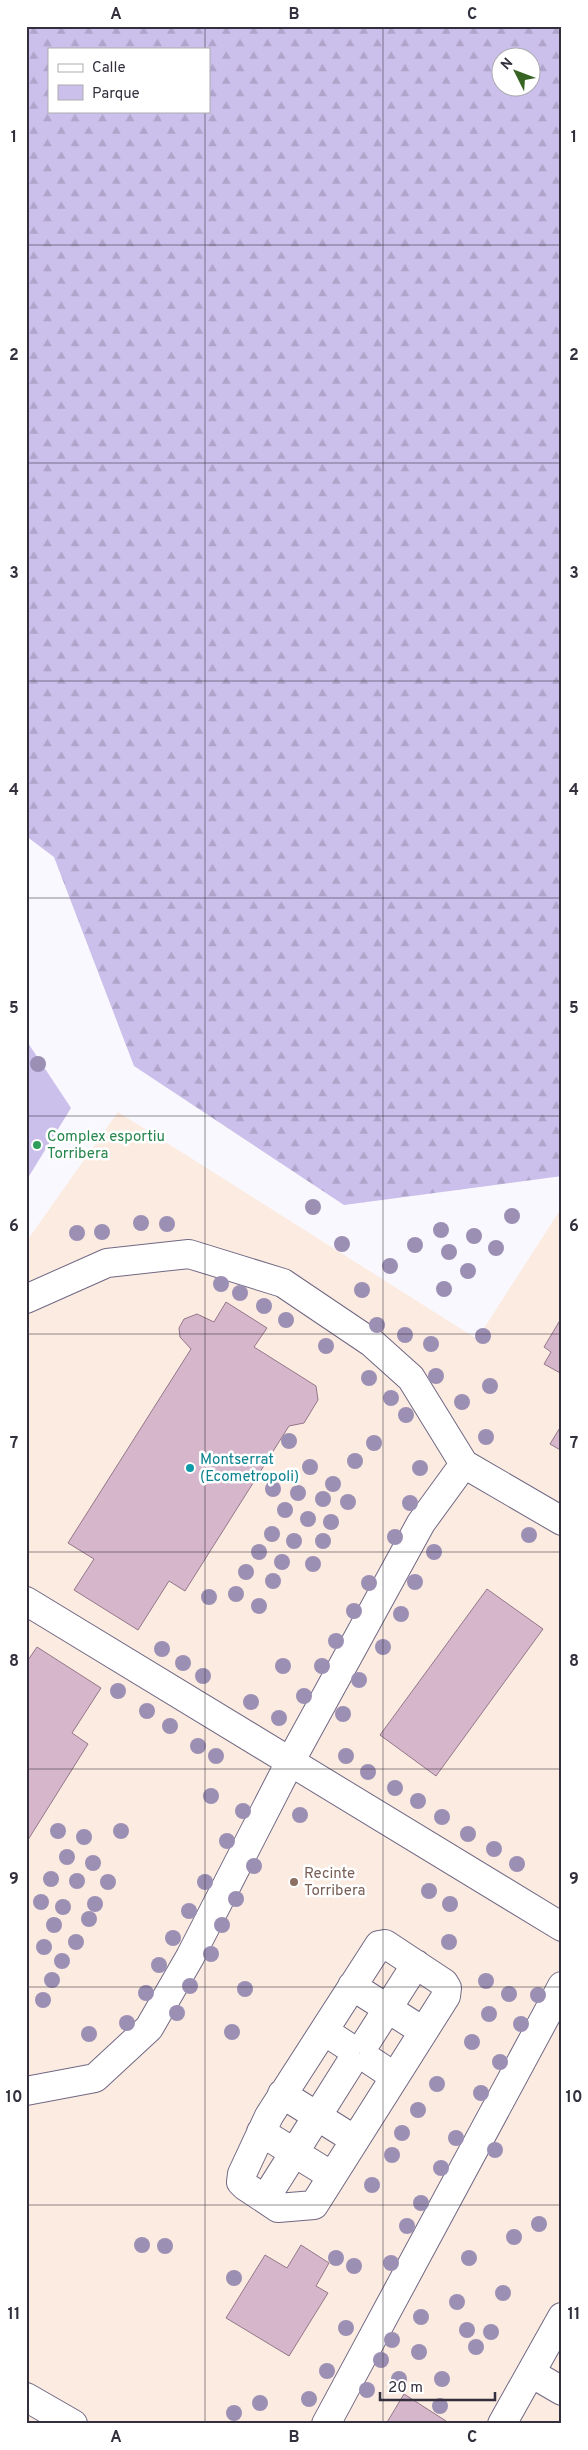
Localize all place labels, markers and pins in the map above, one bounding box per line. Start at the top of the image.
place label: Complex esportiu Torribera [47,1128,165,1164]
marker: Complex esportiu Torribera [31,1139,43,1151]
place label: Montserrat (Ecometropoli) [200,1451,299,1487]
marker: Montserrat (Ecometropoli) [184,1462,196,1474]
place label: Recinte Torribera [304,1865,365,1901]
marker: Recinte Torribera [288,1876,300,1888]

